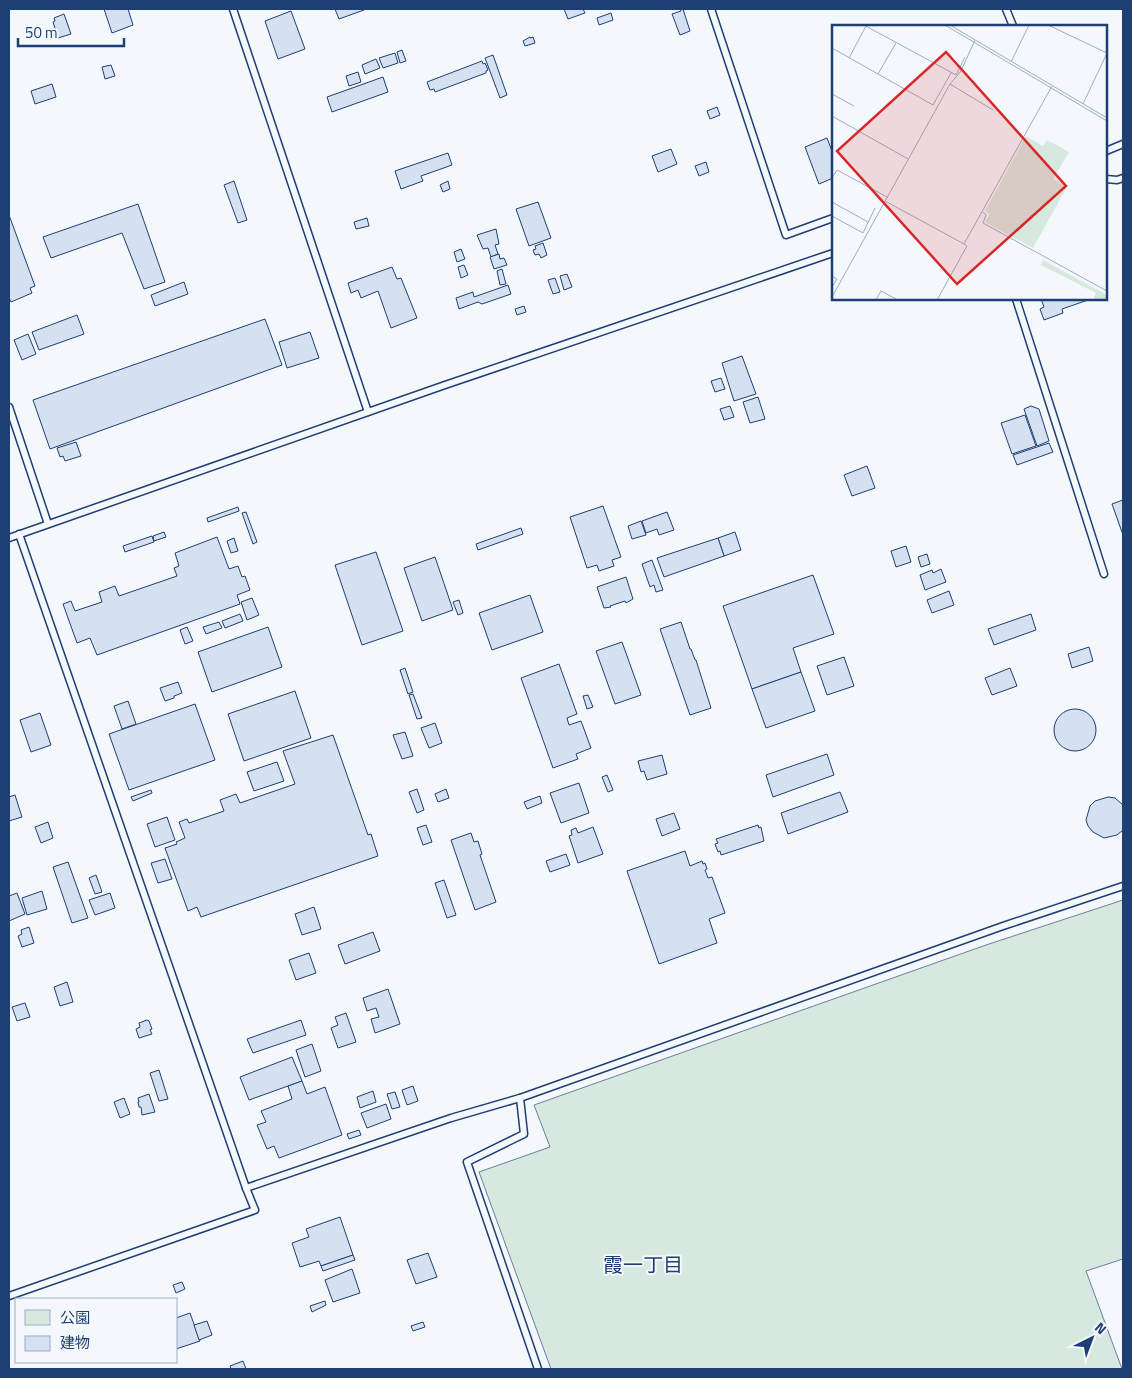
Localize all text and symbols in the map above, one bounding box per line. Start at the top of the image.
scale bar [18,15,124,47]
text: 50 m [25,21,58,44]
inset map [832,25,1107,300]
district label: 霞一丁目 [603,1249,683,1280]
legend [15,1298,178,1363]
text: 公園 [60,1306,90,1329]
north arrow [1067,1313,1117,1363]
text: N [1090,1317,1112,1339]
text: 建物 [60,1331,90,1354]

